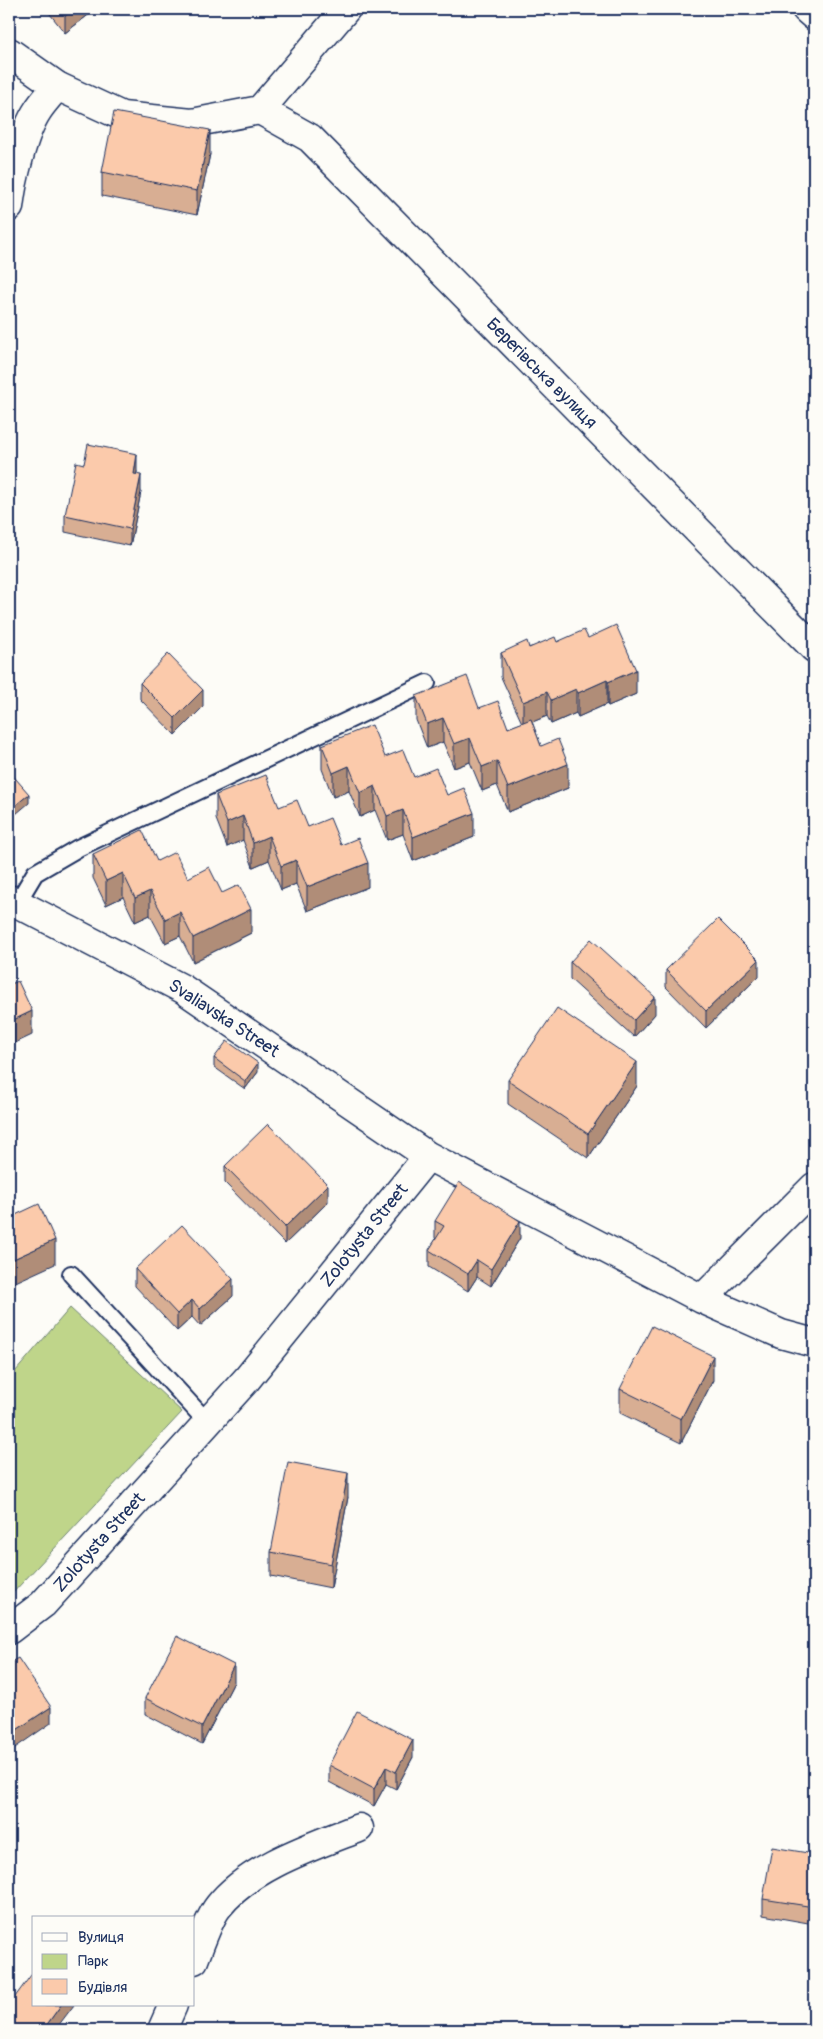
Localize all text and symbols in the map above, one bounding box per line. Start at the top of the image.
street label: Берегівська вулиця [481,313,602,434]
street label: Svaliavska Street [164,974,284,1063]
street label: Zolotysta Street [316,1178,414,1292]
street label: Zolotysta Street [48,1487,151,1597]
legend [32,1916,195,2006]
text: Вулиця [78,1928,124,1947]
text: Парк [78,1952,109,1971]
text: Будівля [78,1978,127,1997]

